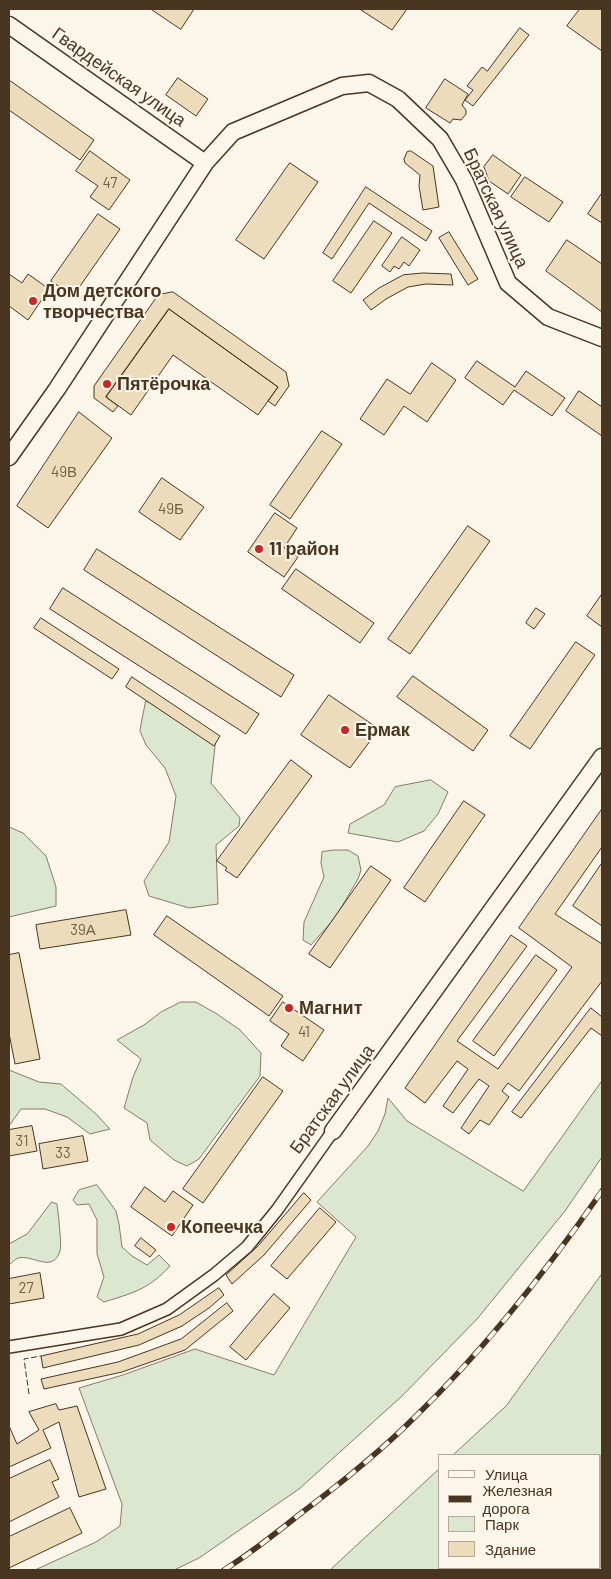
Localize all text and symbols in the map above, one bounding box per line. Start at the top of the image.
street label: Гвардейская улица [48,23,190,131]
street label: Братская улица [459,145,533,271]
house number: 47 [103,174,117,192]
place label: Дом детского творчества [43,280,162,322]
marker: Дом детского творчества [27,295,39,307]
place label: Пятёрочка [117,373,210,395]
marker: Пятёрочка [101,378,113,390]
house number: 49В [51,463,77,481]
house number: 49Б [158,500,184,518]
place label: 11 район [269,538,339,560]
marker: 11 район [253,543,265,555]
place label: Ермак [355,719,410,741]
marker: Ермак [339,724,351,736]
house number: 39А [70,921,96,939]
place label: Магнит [299,997,362,1019]
marker: Магнит [283,1002,295,1014]
house number: 41 [298,1023,310,1041]
street label: Братская улица [285,1040,379,1158]
house number: 31 [16,1132,28,1150]
house number: 33 [55,1144,71,1162]
place label: Копеечка [181,1216,263,1238]
marker: Копеечка [165,1221,177,1233]
house number: 27 [18,1279,34,1297]
legend [438,1454,601,1569]
text: Улица [485,1465,528,1483]
text: Железная дорога [482,1481,552,1517]
text: Парк [485,1515,519,1533]
text: Здание [485,1540,536,1558]

